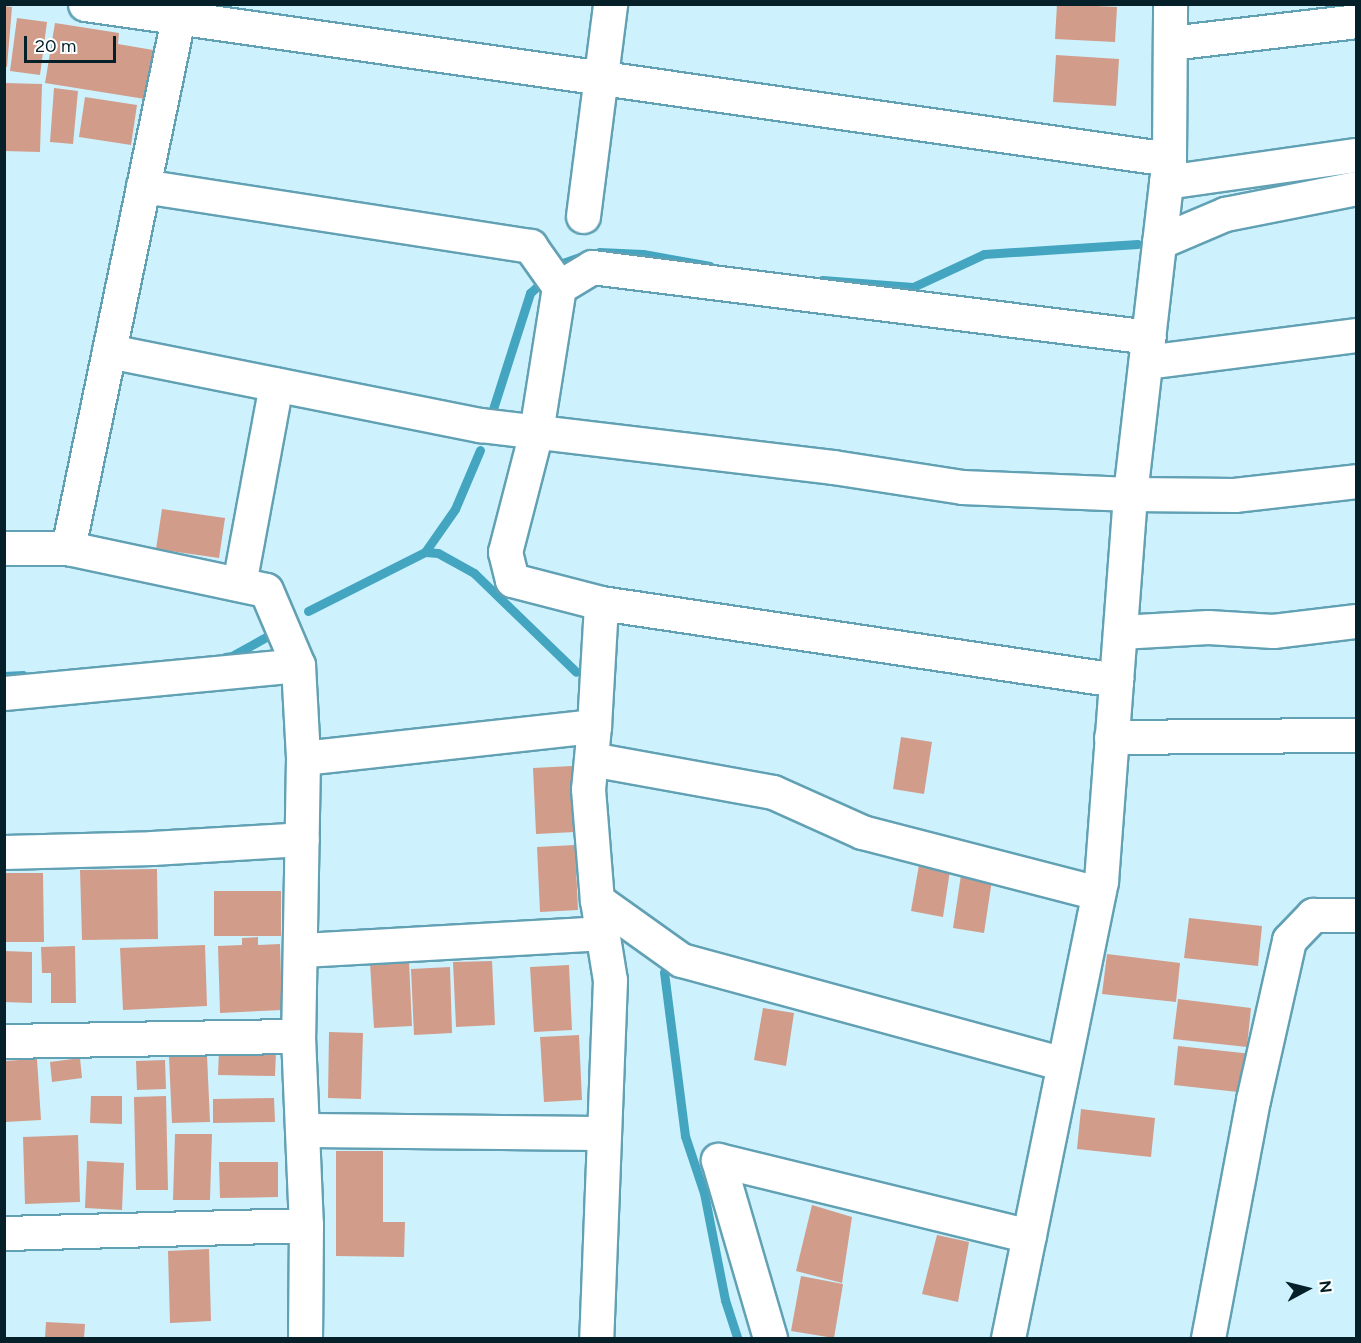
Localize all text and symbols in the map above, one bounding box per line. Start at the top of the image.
scale bar [27,24,118,62]
text: 20 m [35,35,76,57]
north arrow [1277,1259,1337,1319]
text: N [1315,1279,1336,1294]

